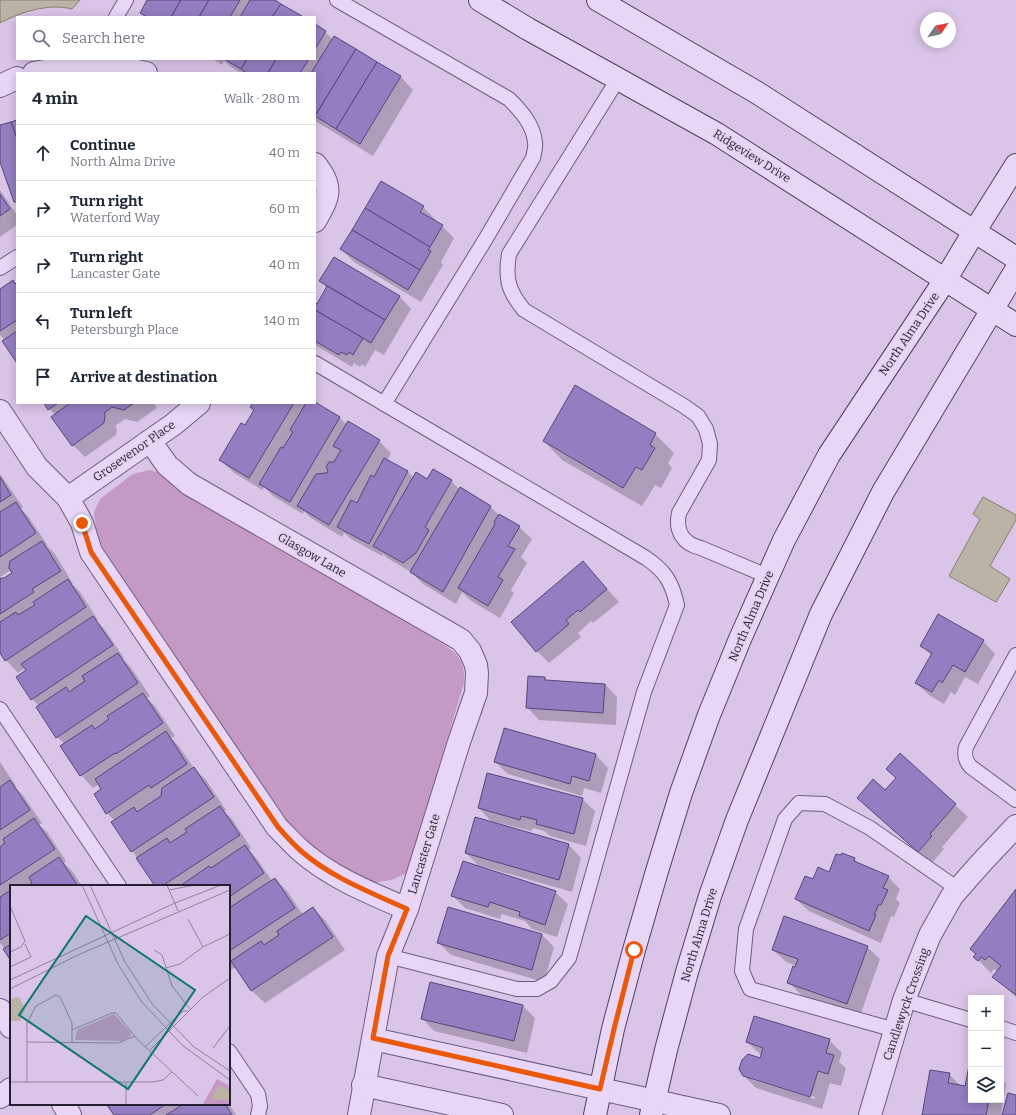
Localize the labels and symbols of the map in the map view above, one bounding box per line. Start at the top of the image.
north arrow [920,12,956,48]
street label: Ridgeview Drive [711,126,793,186]
street label: North Alma Drive [876,290,942,378]
street label: Grosevenor Place [90,417,178,485]
route end [73,514,91,532]
street label: Glasgow Lane [275,530,349,580]
street label: North Alma Drive [726,568,776,664]
street label: Lancaster Gate [405,812,443,896]
inset map [10,885,230,1105]
street label: North Alma Drive [678,886,720,984]
route start [625,941,643,959]
street label: Candlewyck Crossing [880,946,932,1062]

